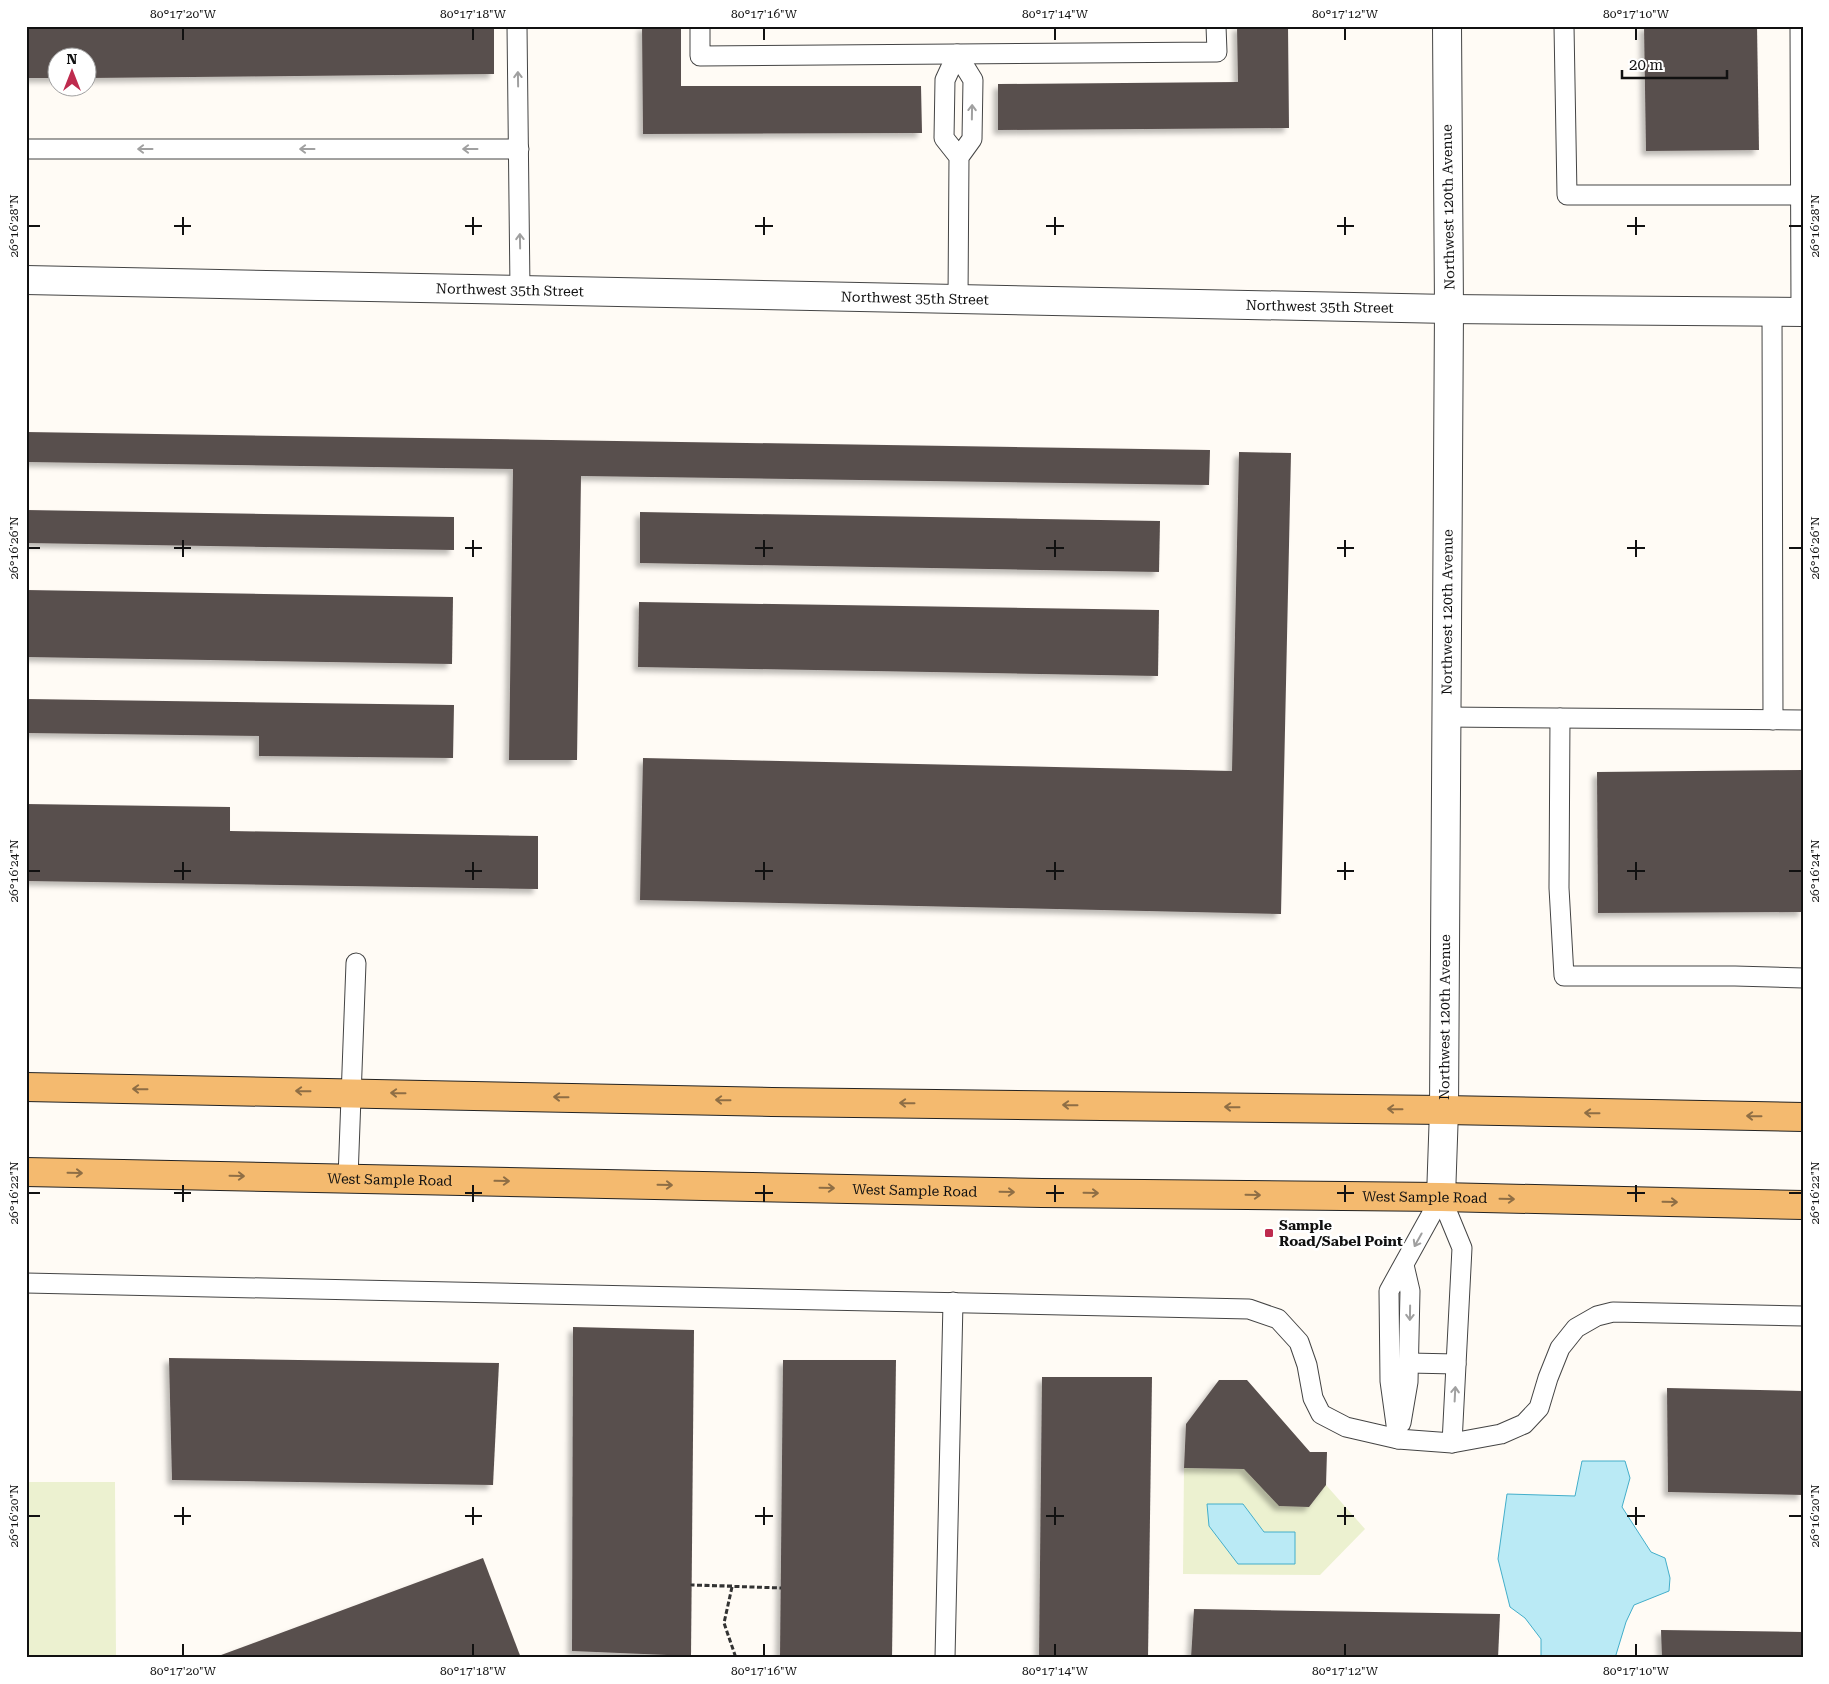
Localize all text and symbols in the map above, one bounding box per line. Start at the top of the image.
text: 80°17'20"W [150,7,217,21]
text: 80°17'18"W [440,7,507,21]
text: 80°17'16"W [731,7,798,21]
text: 80°17'14"W [1022,7,1089,21]
text: 80°17'12"W [1312,7,1379,21]
text: 80°17'10"W [1603,7,1670,21]
north arrow [48,48,98,98]
scale bar [1622,48,1726,80]
text: N [67,51,78,67]
text: 20 m [1629,56,1664,74]
one-way arrow [513,71,523,88]
one-way arrow [967,104,977,120]
street label: Northwest 120th Avenue [1439,124,1457,290]
one-way arrow [137,144,154,154]
one-way arrow [300,144,316,154]
one-way arrow [462,144,478,154]
text: 26°16'28"N [7,194,21,258]
text: 26°16'28"N [1808,194,1822,258]
one-way arrow [515,234,524,250]
street label: Northwest 35th Street [436,280,584,299]
street label: Northwest 35th Street [841,289,989,308]
street label: Northwest 35th Street [1246,297,1394,316]
text: 26°16'26"N [7,516,21,580]
text: 26°16'26"N [1808,516,1822,580]
street label: Northwest 120th Avenue [1439,529,1456,695]
text: 26°16'24"N [7,839,21,903]
text: 26°16'24"N [1808,839,1822,903]
street label: Northwest 120th Avenue [1436,934,1453,1100]
one-way arrow [133,1084,149,1094]
one-way arrow [295,1087,311,1096]
one-way arrow [390,1088,406,1098]
one-way arrow [553,1092,569,1102]
one-way arrow [715,1096,731,1105]
one-way arrow [900,1098,916,1108]
one-way arrow [1062,1100,1078,1110]
one-way arrow [1225,1102,1241,1112]
one-way arrow [1387,1104,1404,1114]
one-way arrow [1584,1108,1600,1117]
one-way arrow [1746,1111,1762,1121]
text: 26°16'22"N [7,1161,21,1225]
text: 26°16'22"N [1808,1161,1822,1225]
one-way arrow [66,1168,83,1178]
street label: West Sample Road [327,1170,453,1189]
one-way arrow [229,1171,245,1181]
one-way arrow [494,1177,510,1186]
one-way arrow [656,1180,672,1190]
street label: West Sample Road [852,1181,978,1200]
one-way arrow [818,1183,835,1193]
one-way arrow [998,1187,1015,1197]
one-way arrow [1082,1188,1098,1198]
street label: West Sample Road [1362,1188,1487,1206]
one-way arrow [1244,1190,1261,1200]
one-way arrow [1499,1194,1515,1203]
one-way arrow [1662,1197,1678,1207]
place label: Sample Road/Sabel Point [1279,1217,1403,1249]
marker: Sample Road/Sabel Point [1263,1227,1275,1239]
one-way arrow [1412,1232,1422,1247]
one-way arrow [1405,1304,1415,1320]
one-way arrow [1450,1386,1459,1402]
text: 26°16'20"N [7,1484,21,1548]
text: 26°16'20"N [1808,1484,1822,1548]
text: 80°17'20"W [150,1664,217,1678]
text: 80°17'18"W [440,1664,507,1678]
text: 80°17'16"W [731,1664,798,1678]
text: 80°17'14"W [1022,1664,1089,1678]
text: 80°17'12"W [1312,1664,1379,1678]
text: 80°17'10"W [1603,1664,1670,1678]

